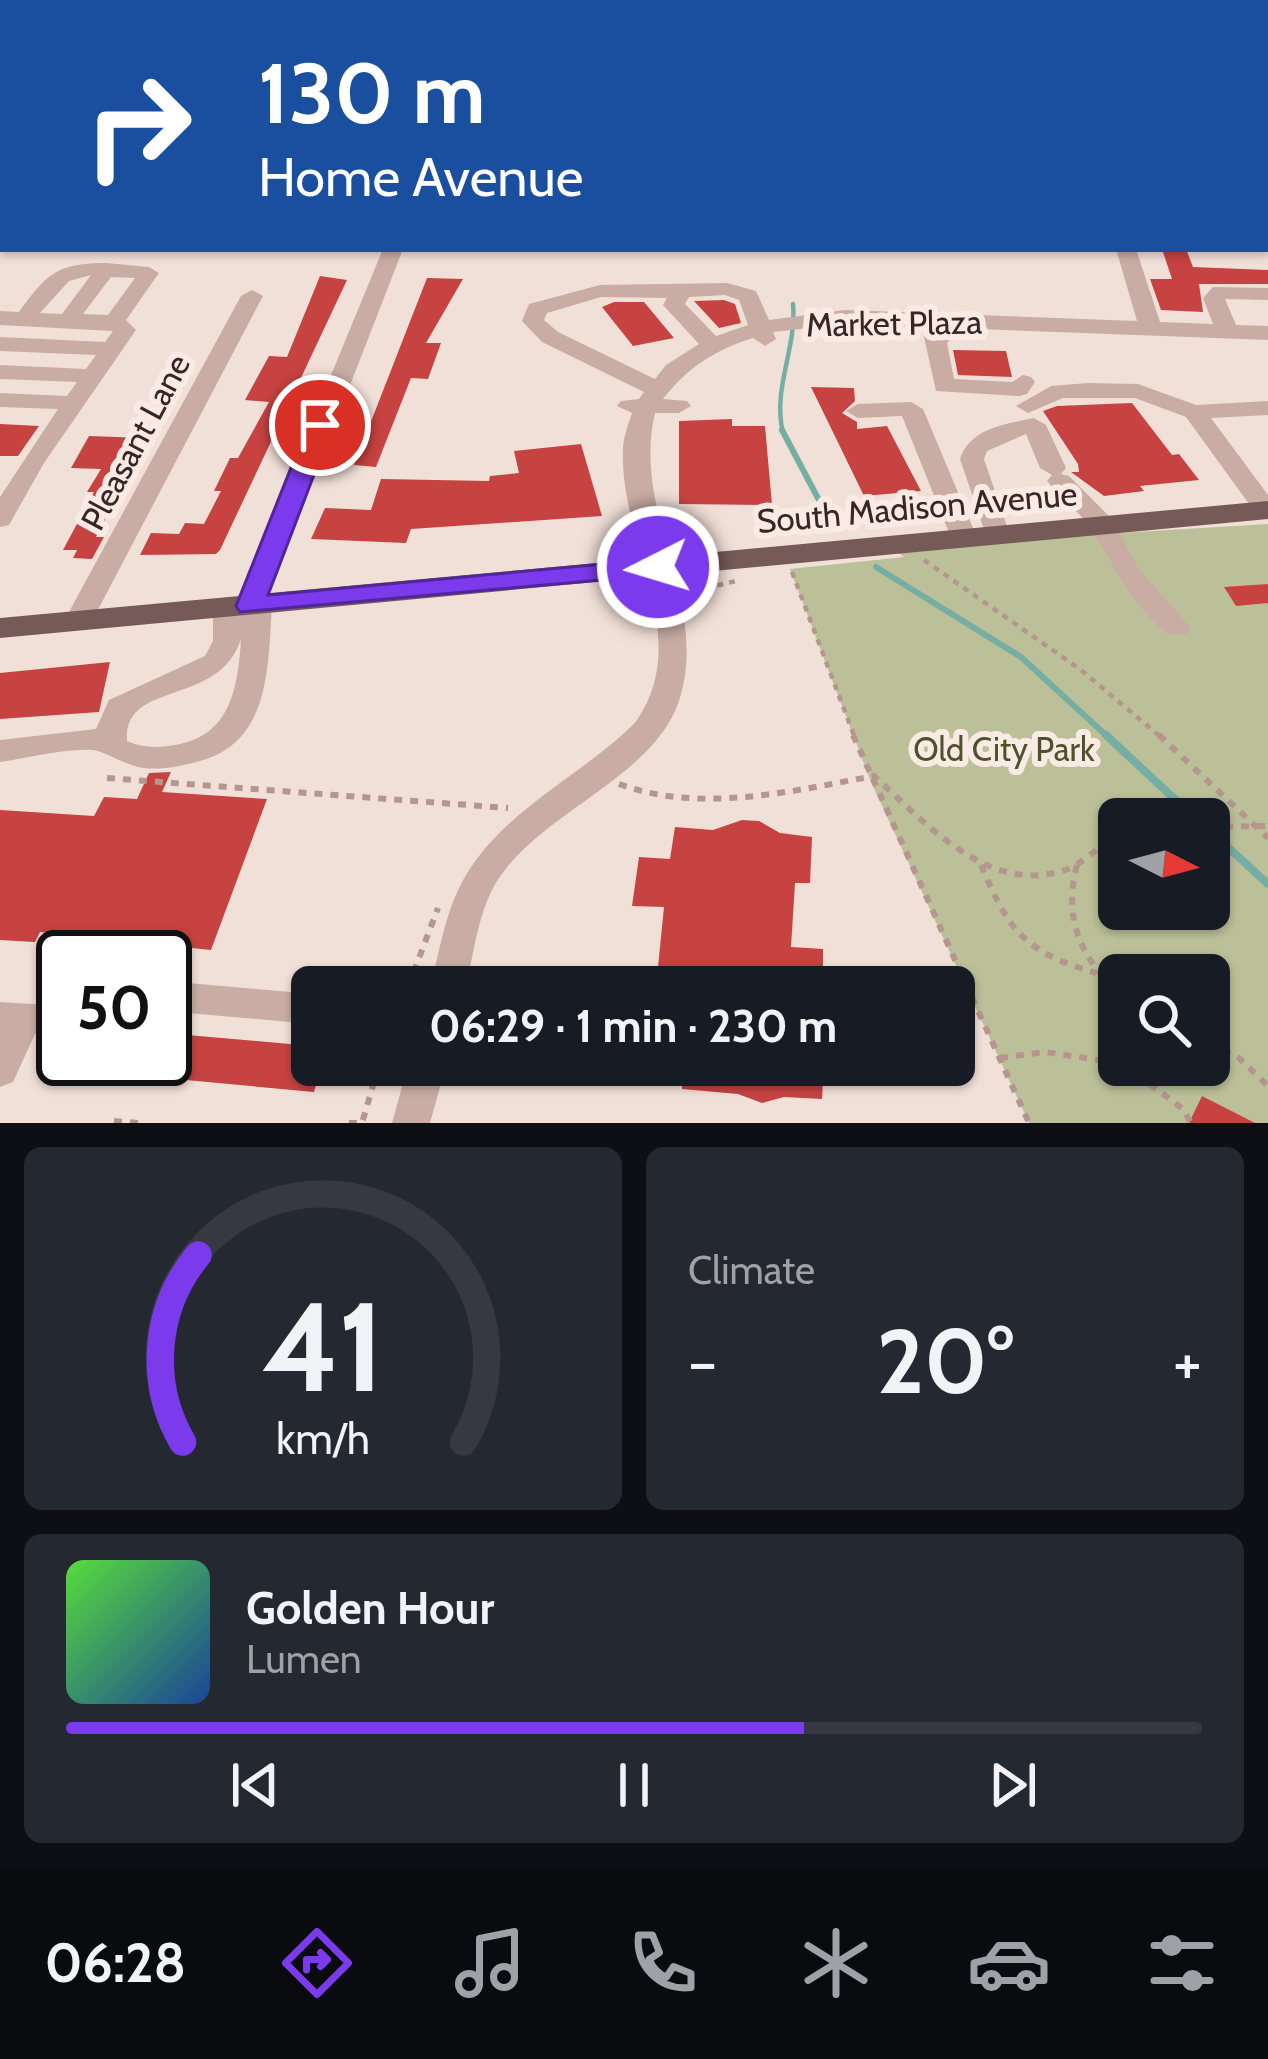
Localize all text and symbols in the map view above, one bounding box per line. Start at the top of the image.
text: 130 m [258,42,485,144]
icon: right [60,48,216,204]
text: Home Avenue [258,144,583,210]
street label: Market Plaza [806,301,983,345]
street label: Pleasant Lane [72,347,198,537]
pin [269,374,371,476]
icon: arrive [287,392,353,458]
street label: South Madison Avenue [755,473,1079,541]
position arrow [595,504,721,630]
park label: Old City Park [913,729,1095,769]
north arrow [1098,798,1230,930]
map controls [1098,798,1230,1086]
speed limit sign: 50 [36,930,192,1086]
button: search [1098,954,1230,1086]
text: 06:29 · 1 min · 230 m [429,999,837,1053]
text: Climate [688,1246,815,1294]
text: 41 [262,1271,384,1422]
text: 20° [876,1306,1014,1416]
text: − [688,1321,717,1402]
text: + [1173,1321,1202,1402]
text: km/h [276,1412,370,1464]
text: Golden Hour [246,1581,494,1635]
text: Lumen [246,1635,362,1683]
icon: previous [222,1752,288,1818]
icon: pause [601,1752,667,1818]
icon: next [980,1752,1046,1818]
icon: directions [275,1921,359,2005]
icon: music [448,1921,532,2005]
icon: phone [621,1921,705,2005]
icon: climate [794,1921,878,2005]
icon: car [967,1921,1051,2005]
icon: filters [1140,1921,1224,2005]
text: 06:28 [44,1930,186,1996]

